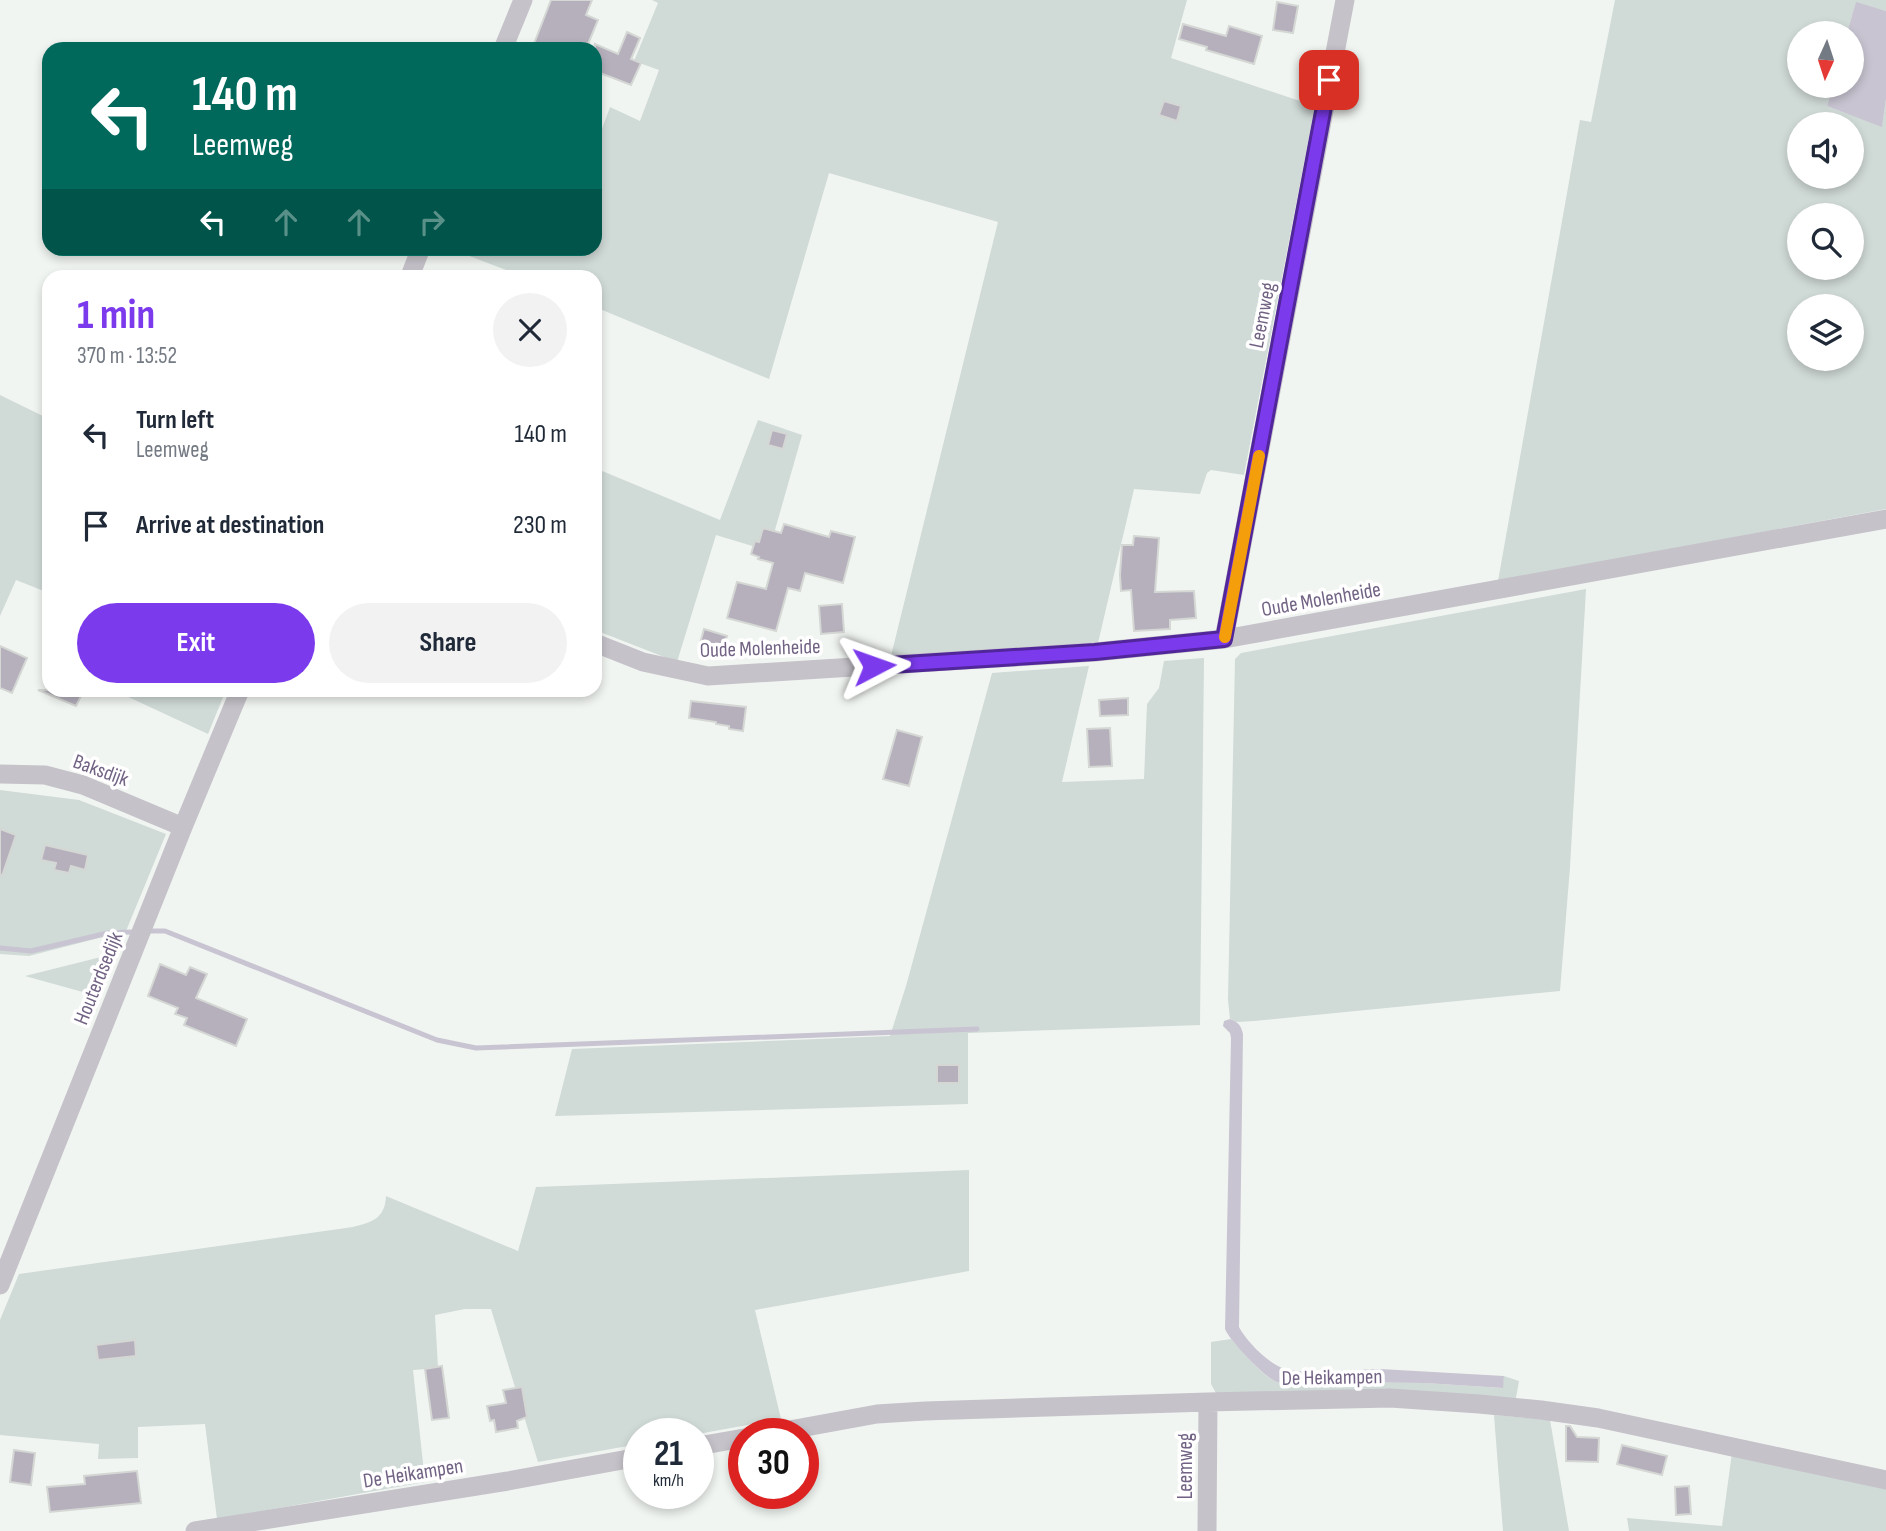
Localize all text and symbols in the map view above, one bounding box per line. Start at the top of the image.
north arrow [1787,21,1864,98]
map controls [1787,21,1864,371]
pin [1299,50,1359,110]
icon: arrive [1310,61,1348,99]
text: 140 m [192,66,298,125]
icon: left [77,70,168,161]
button: sound [1787,112,1864,189]
text: Leemweg [192,126,293,165]
icon: left [194,203,232,241]
icon: ahead [267,203,305,241]
icon: ahead [340,203,378,241]
icon: right [413,203,451,241]
button: search [1787,203,1864,280]
street label: Leemweg [1244,280,1281,350]
text: 1 min [77,290,155,341]
button: close [493,293,567,367]
button: layers [1787,294,1864,371]
text: 370 m · 13:52 [77,342,177,370]
text: Turn left [136,405,214,436]
icon: left [77,416,115,454]
text: 140 m [515,419,567,450]
text: Leemweg [136,436,209,464]
icon: arrive [77,507,115,545]
text: Arrive at destination [136,510,324,541]
text: 230 m [513,510,567,541]
street label: Oude Molenheide [1259,577,1383,622]
button: Exit [77,603,315,683]
button: Share [329,603,567,683]
position arrow [837,629,911,703]
street label: Oude Molenheide [699,634,821,663]
street label: Baksdijk [70,749,132,792]
street label: Houterdsedijk [69,928,128,1028]
street label: De Heikampen [1281,1364,1383,1391]
speed limit sign: 30 [728,1418,819,1509]
text: 21 [654,1433,683,1476]
street label: Leemweg [1173,1433,1198,1499]
street label: De Heikampen [361,1453,465,1494]
text: km/h [653,1470,684,1491]

